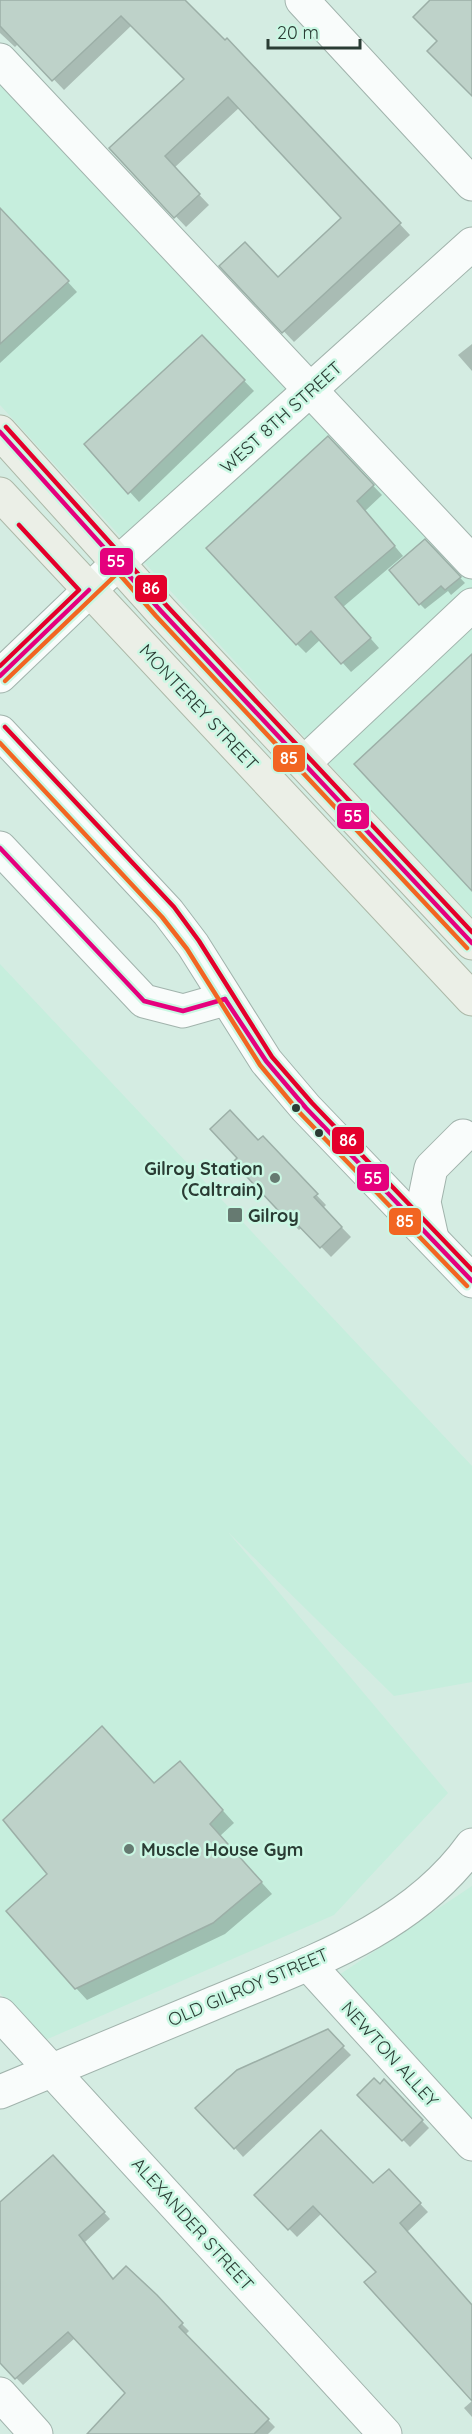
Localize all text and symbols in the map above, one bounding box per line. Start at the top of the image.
scale bar [268,12,360,50]
text: 20 m [277,21,319,44]
street label: WEST 8TH STREET [215,356,347,478]
line badge: 55 [99,547,134,576]
text: 55 [107,551,125,571]
line badge: 86 [134,574,168,603]
text: 86 [142,578,160,598]
street label: MONTEREY STREET [134,639,264,775]
line badge: 85 [272,744,306,773]
text: 85 [280,748,298,768]
line badge: 55 [336,802,370,830]
text: 55 [344,806,362,826]
unlabelled marker [290,1102,302,1114]
line badge: 86 [331,1126,365,1155]
unlabelled marker [313,1127,325,1139]
text: 86 [339,1130,357,1150]
place label: Gilroy Station (Caltrain) [144,1157,263,1201]
line badge: 55 [356,1163,390,1192]
text: 55 [364,1168,382,1188]
marker: Gilroy Station (Caltrain) [268,1171,282,1185]
place label: Gilroy [248,1204,299,1227]
marker: Gilroy [226,1206,244,1224]
line badge: 85 [388,1207,422,1236]
text: 85 [396,1211,414,1231]
place label: Muscle House Gym [141,1838,303,1861]
marker: Muscle House Gym [122,1842,136,1856]
street label: OLD GILROY STREET [164,1943,332,2031]
street label: NEWTON ALLEY [337,1996,443,2112]
street label: ALEXANDER STREET [127,2153,259,2296]

